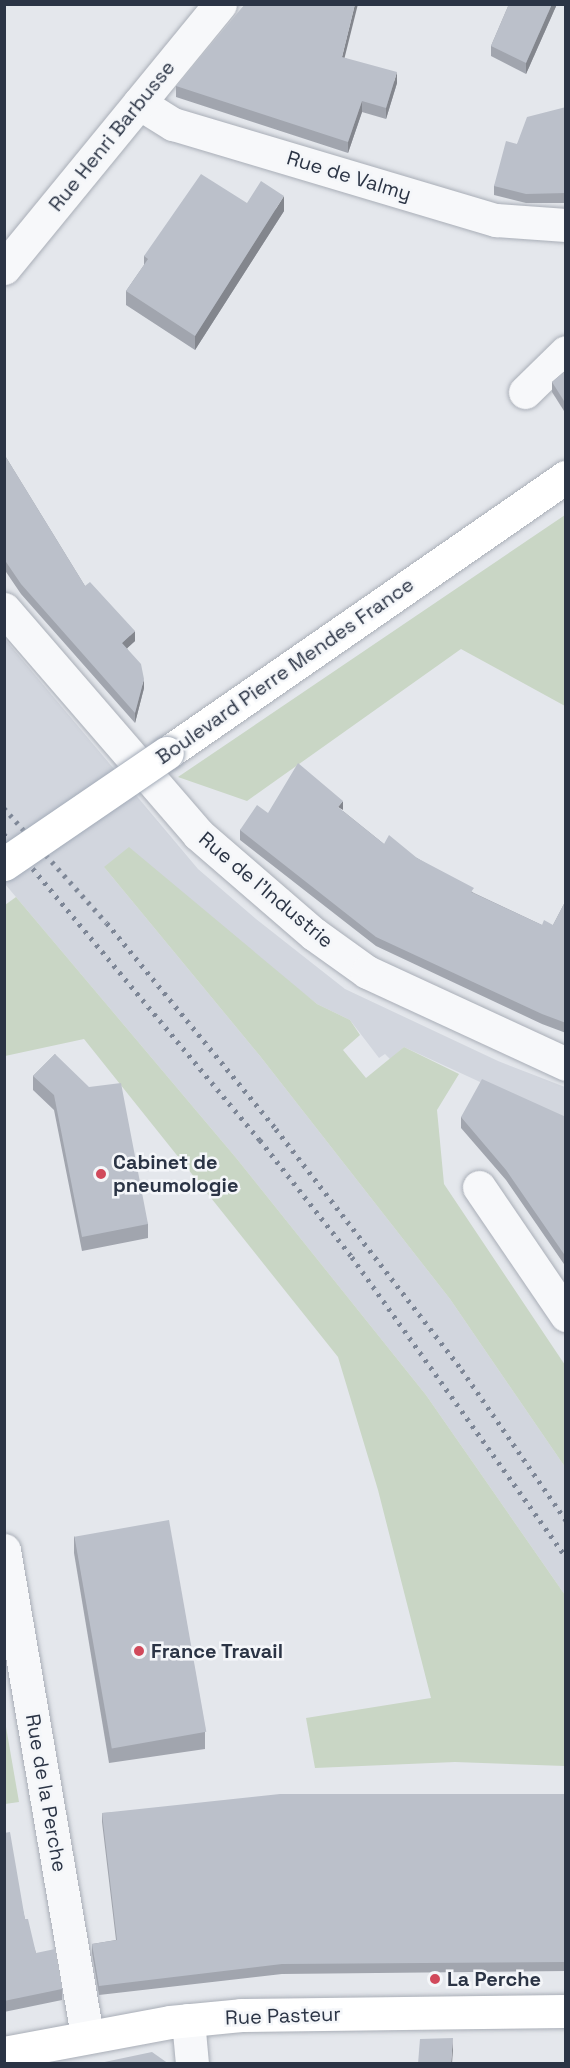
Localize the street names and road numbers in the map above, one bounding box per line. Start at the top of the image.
street label: Rue Henri Barbusse [44,56,180,216]
street label: Rue de Valmy [284,146,414,206]
street label: Boulevard Pierre Mendes France [152,573,418,769]
street label: Rue de l'Industrie [194,827,338,953]
street label: Rue de la Perche [20,1712,72,1874]
street label: Rue Pasteur [225,2002,341,2030]

